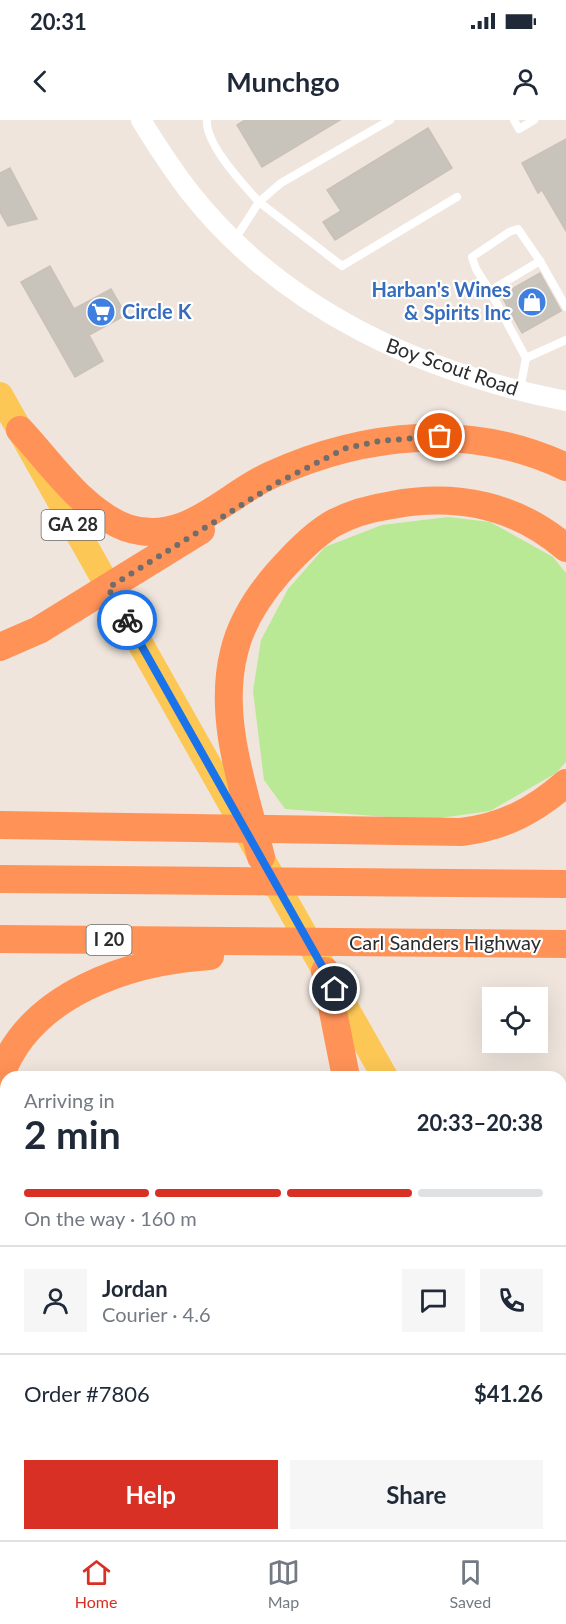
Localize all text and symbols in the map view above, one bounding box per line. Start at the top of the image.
text: 20:31 [30,8,87,35]
icon: back [24,65,57,98]
text: Munchgo [226,65,340,98]
icon: person [509,65,542,98]
place label: Harban's Wines & Spirits Inc [372,277,511,324]
shop icon: Harban's Wines & Spirits Inc [516,286,548,318]
supermarket icon: Circle K [85,296,117,328]
place label: Circle K [122,299,192,323]
street label: Boy Scout Road [383,332,521,400]
pin [414,410,465,461]
icon: bag [423,419,456,452]
road number: GA 28 [42,510,104,540]
courier [97,590,157,650]
icon: bike [111,604,144,637]
road number: I 20 [86,925,132,955]
street label: Carl Sanders Highway [349,930,542,954]
pin [309,963,360,1014]
icon: home [318,972,351,1005]
map controls [482,987,548,1053]
button: locate [482,987,548,1053]
text: Arriving in [24,1088,115,1112]
text: 20:33–20:38 [417,1109,543,1136]
text: 2 min [24,1111,121,1157]
text: On the way · 160 m [24,1206,197,1230]
button: person [24,1269,87,1332]
button: chat [402,1269,465,1332]
button: phone [480,1269,543,1332]
text: Jordan [102,1275,168,1302]
text: Courier · 4.6 [102,1302,211,1326]
text: Order #7806 [24,1380,150,1407]
text: $41.26 [474,1380,543,1407]
button: Help [24,1460,278,1529]
button: Share [290,1460,543,1529]
tab: Home [75,1556,117,1611]
tab: Map [267,1556,300,1611]
tab: Saved [449,1556,491,1611]

